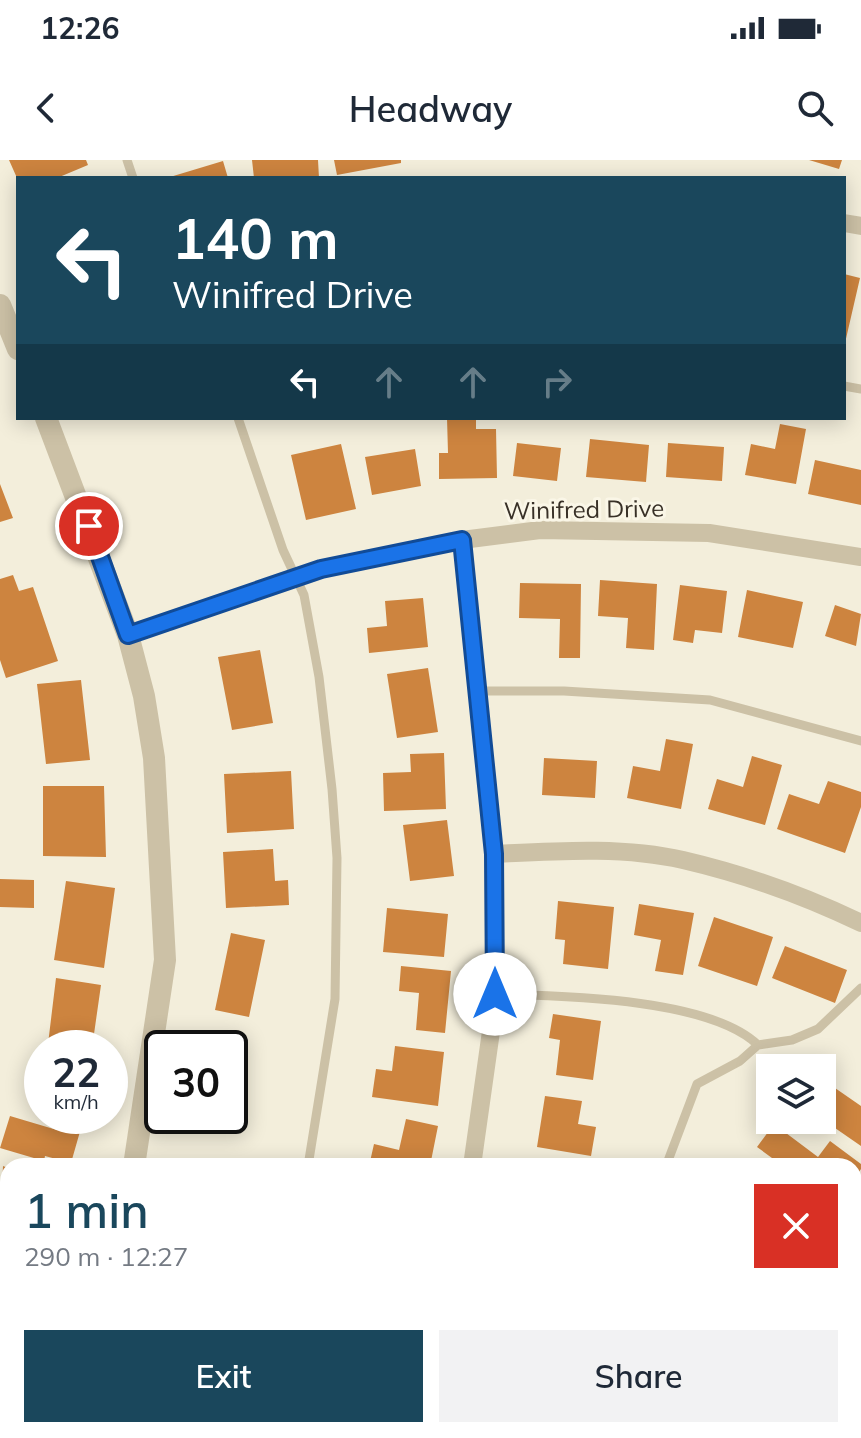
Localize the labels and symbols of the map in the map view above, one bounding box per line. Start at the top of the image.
pin [55,492,123,560]
street label: Winifred Drive [503,493,665,525]
position arrow [453,952,537,1036]
speed limit sign: 30 [144,1030,248,1134]

